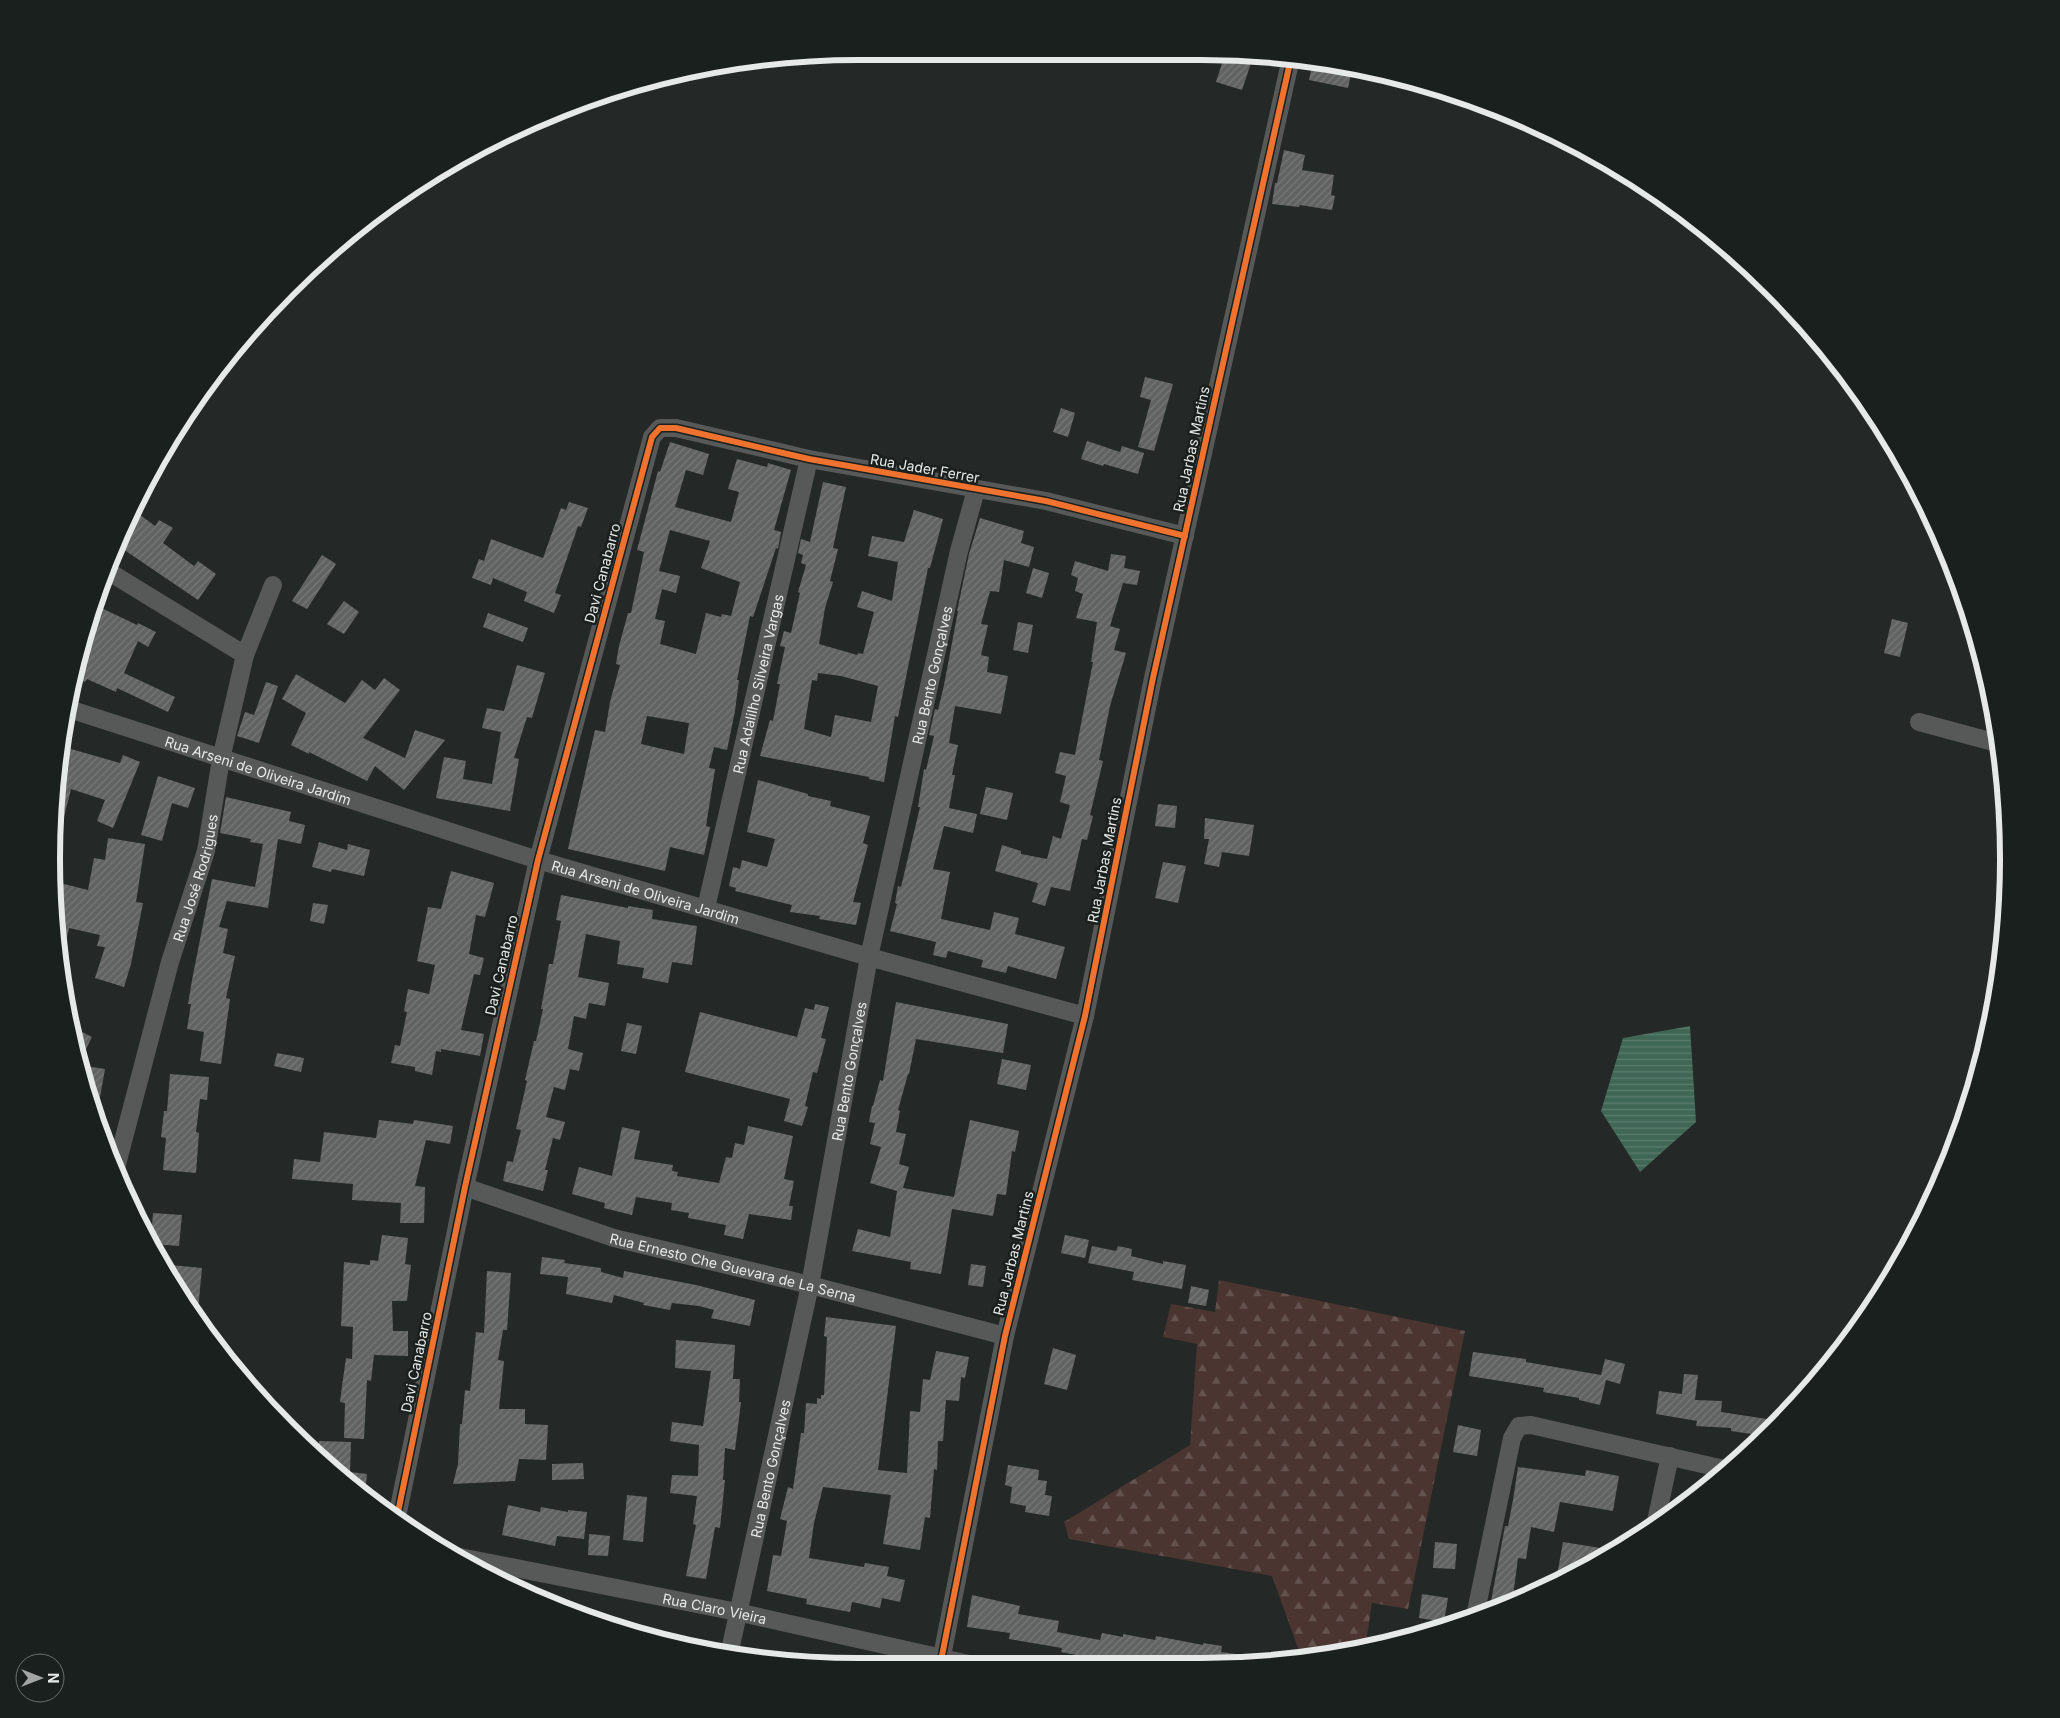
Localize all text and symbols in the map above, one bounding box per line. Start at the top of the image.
street label: Rua Jarbas Martins [1169,385,1213,513]
street label: Rua Jader Ferrer [869,450,981,486]
street label: Davi Canabarro [581,521,623,625]
street label: Rua Adalilho Silveira Vargas [729,592,786,775]
street label: Rua Bento Gonçalves [908,604,955,746]
street label: Rua Arseni de Oliveira Jardim [163,732,354,808]
street label: Rua Jarbas Martins [1083,796,1125,924]
street label: Rua José Rodrigues [169,813,220,944]
street label: Rua Arseni de Oliveira Jardim [550,856,741,927]
street label: Davi Canabarro [481,913,521,1017]
street label: Rua Bento Gonçalves [828,1000,869,1142]
street label: Rua Jarbas Martins [989,1189,1037,1317]
street label: Rua Ernesto Che Guevara de La Serna [608,1229,858,1305]
street label: Davi Canabarro [397,1310,435,1414]
street label: Rua Bento Gonçalves [746,1398,793,1539]
street label: Rua Claro Vieira [661,1589,768,1627]
north arrow [15,1653,65,1703]
text: N [45,1673,62,1683]

